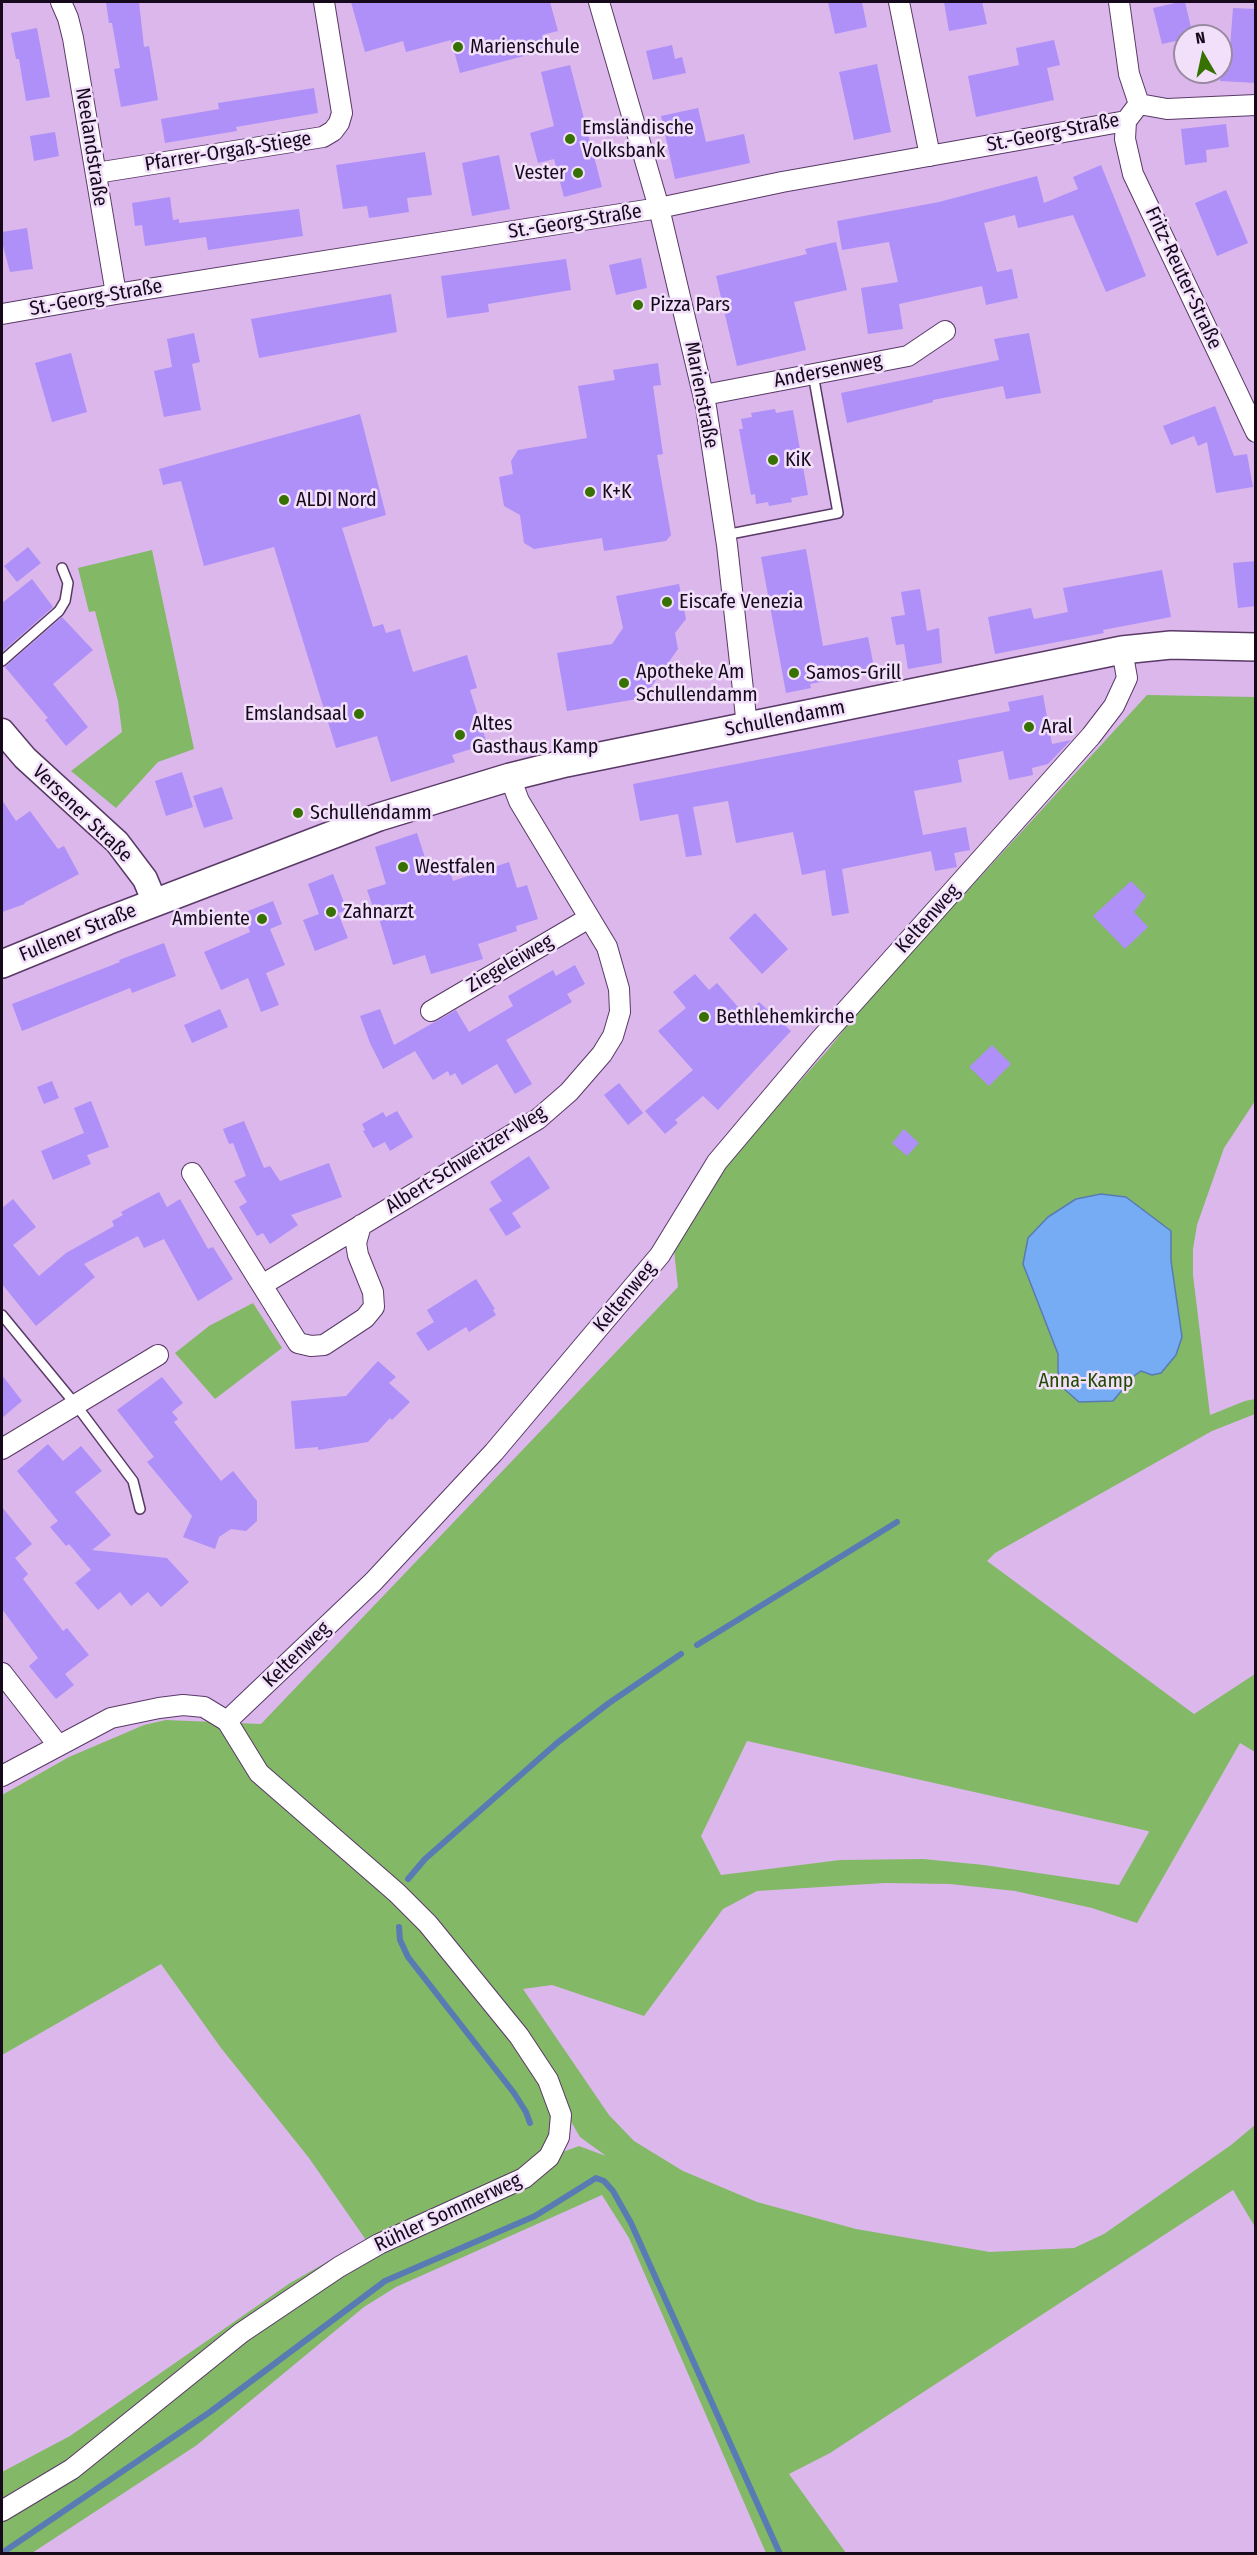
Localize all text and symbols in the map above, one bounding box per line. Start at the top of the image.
north arrow [1173,24,1233,84]
text: N [1194,28,1207,48]
place label: Marienschule [470,35,580,59]
marker: Marienschule [451,40,465,54]
street label: Neelandstraße [70,86,112,208]
street label: St.-Georg-Straße [985,108,1121,158]
place label: Emsländische Volksbank [582,116,694,163]
street label: Pfarrer-Orgaß-Stiege [143,127,313,177]
marker: Emsländische Volksbank [563,132,577,146]
place label: Vester [515,161,566,185]
marker: Vester [571,166,585,180]
street label: St.-Georg-Straße [507,200,643,244]
street label: Fritz-Reuter-Straße [1139,203,1227,353]
street label: St.-Georg-Straße [28,274,164,322]
place label: Pizza Pars [650,293,730,317]
marker: Pizza Pars [631,298,645,312]
street label: Marienstraße [679,340,723,450]
street label: Andersenweg [772,349,884,393]
place label: KiK [785,448,811,472]
marker: KiK [766,453,780,467]
place label: K+K [602,480,632,504]
marker: K+K [583,485,597,499]
place label: ALDI Nord [296,488,377,512]
marker: ALDI Nord [277,493,291,507]
place label: Eiscafe Venezia [679,590,803,614]
marker: Eiscafe Venezia [660,595,674,609]
place label: Apotheke Am Schullendamm [636,660,758,707]
place label: Samos-Grill [806,661,901,685]
marker: Samos-Grill [787,666,801,680]
marker: Apotheke Am Schullendamm [617,676,631,690]
street label: Schullendamm [723,696,847,742]
place label: Emslandsaal [245,702,347,726]
marker: Emslandsaal [352,707,366,721]
place label: Altes Gasthaus Kamp [472,712,598,759]
place label: Aral [1041,715,1073,739]
marker: Aral [1022,720,1036,734]
marker: Altes Gasthaus Kamp [453,728,467,742]
street label: Versener Straße [27,760,137,868]
place label: Schullendamm [310,801,432,825]
marker: Schullendamm [291,806,305,820]
place label: Westfalen [415,855,496,879]
marker: Westfalen [396,860,410,874]
street label: Keltenweg [891,880,965,958]
street label: Fullener Straße [16,899,140,967]
place label: Zahnarzt [343,900,414,924]
marker: Zahnarzt [324,905,338,919]
place label: Ambiente [172,907,250,931]
marker: Ambiente [255,912,269,926]
street label: Ziegeleiweg [463,930,557,998]
place label: Bethlehemkirche [716,1005,855,1029]
marker: Bethlehemkirche [697,1010,711,1024]
street label: Albert-Schweitzer-Weg [381,1101,551,1219]
street label: Keltenweg [589,1257,661,1337]
park label: Anna-Kamp [1039,1369,1133,1393]
street label: Keltenweg [258,1617,336,1693]
street label: Rühler Sommerweg [371,2169,525,2257]

